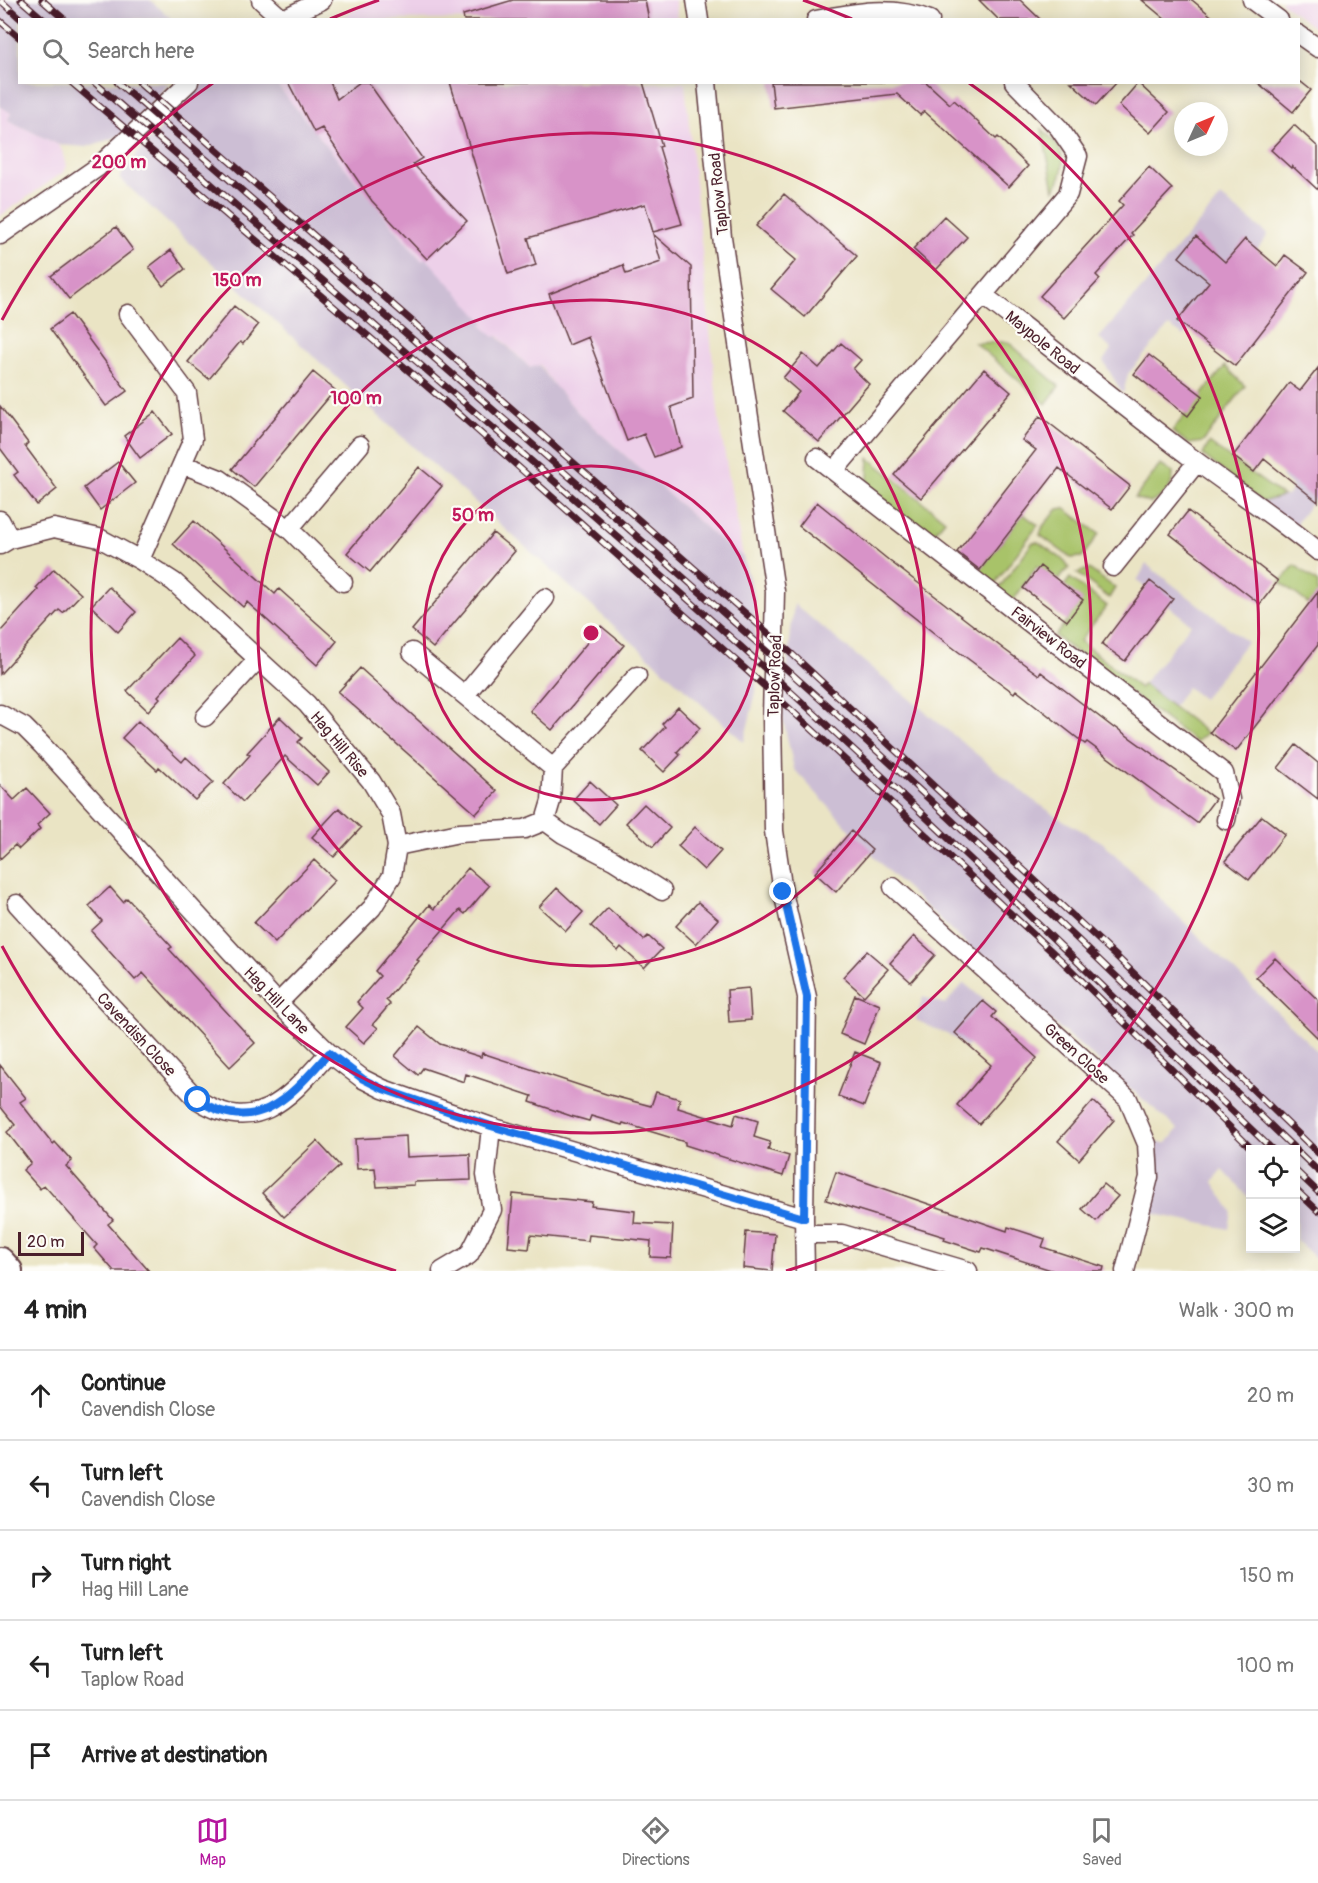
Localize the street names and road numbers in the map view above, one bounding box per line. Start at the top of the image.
street label: Taplow Road [705,152,733,236]
street label: Maypole Road [1001,307,1084,379]
street label: Fairview Road [1007,602,1090,673]
street label: Taplow Road [764,634,786,718]
street label: Hag Hill Rise [306,707,373,782]
street label: Hag Hill Lane [239,963,313,1039]
street label: Cavendish Close [92,989,180,1081]
street label: Green Close [1039,1019,1113,1088]

